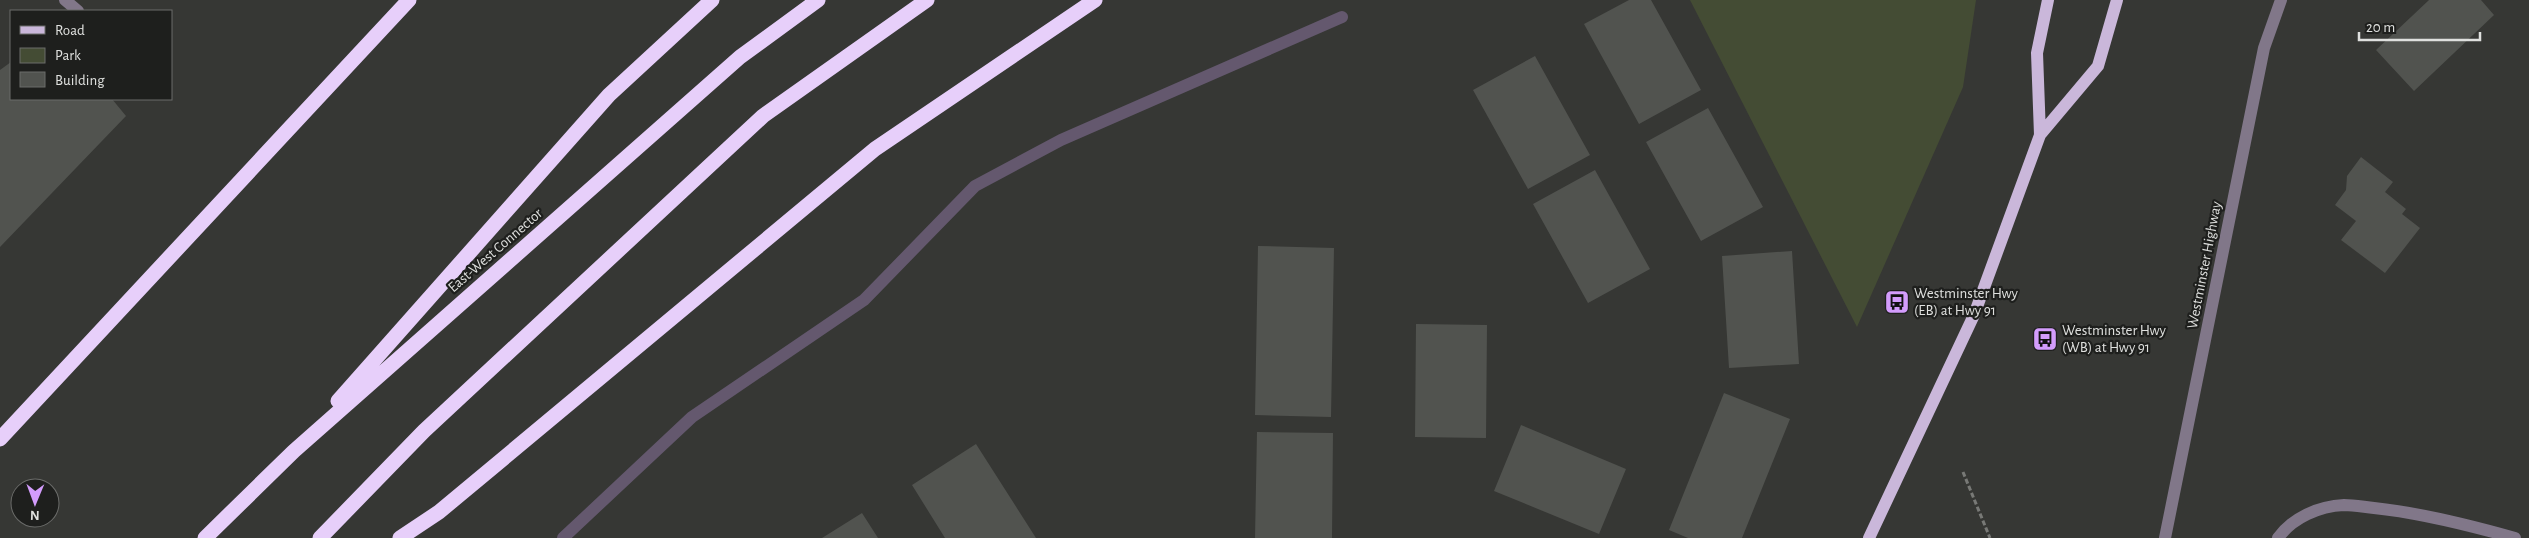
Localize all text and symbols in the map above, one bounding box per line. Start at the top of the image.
legend [10,10,172,100]
scale bar [2359,10,2480,42]
text: 20 m [2366,20,2395,35]
text: Road [55,23,85,38]
text: Park [55,48,81,63]
text: Building [55,73,105,88]
street label: Westminster Highway [2185,200,2224,330]
street label: East-West Connector [445,206,545,295]
place label: Westminster Hwy (EB) at Hwy 91 [1914,286,2019,318]
bus stop icon: Westminster Hwy (EB) at Hwy 91 [1884,289,1910,315]
place label: Westminster Hwy (WB) at Hwy 91 [2062,323,2167,355]
bus stop icon: Westminster Hwy (WB) at Hwy 91 [2032,326,2058,352]
north arrow [10,478,60,528]
text: N [30,508,40,522]

